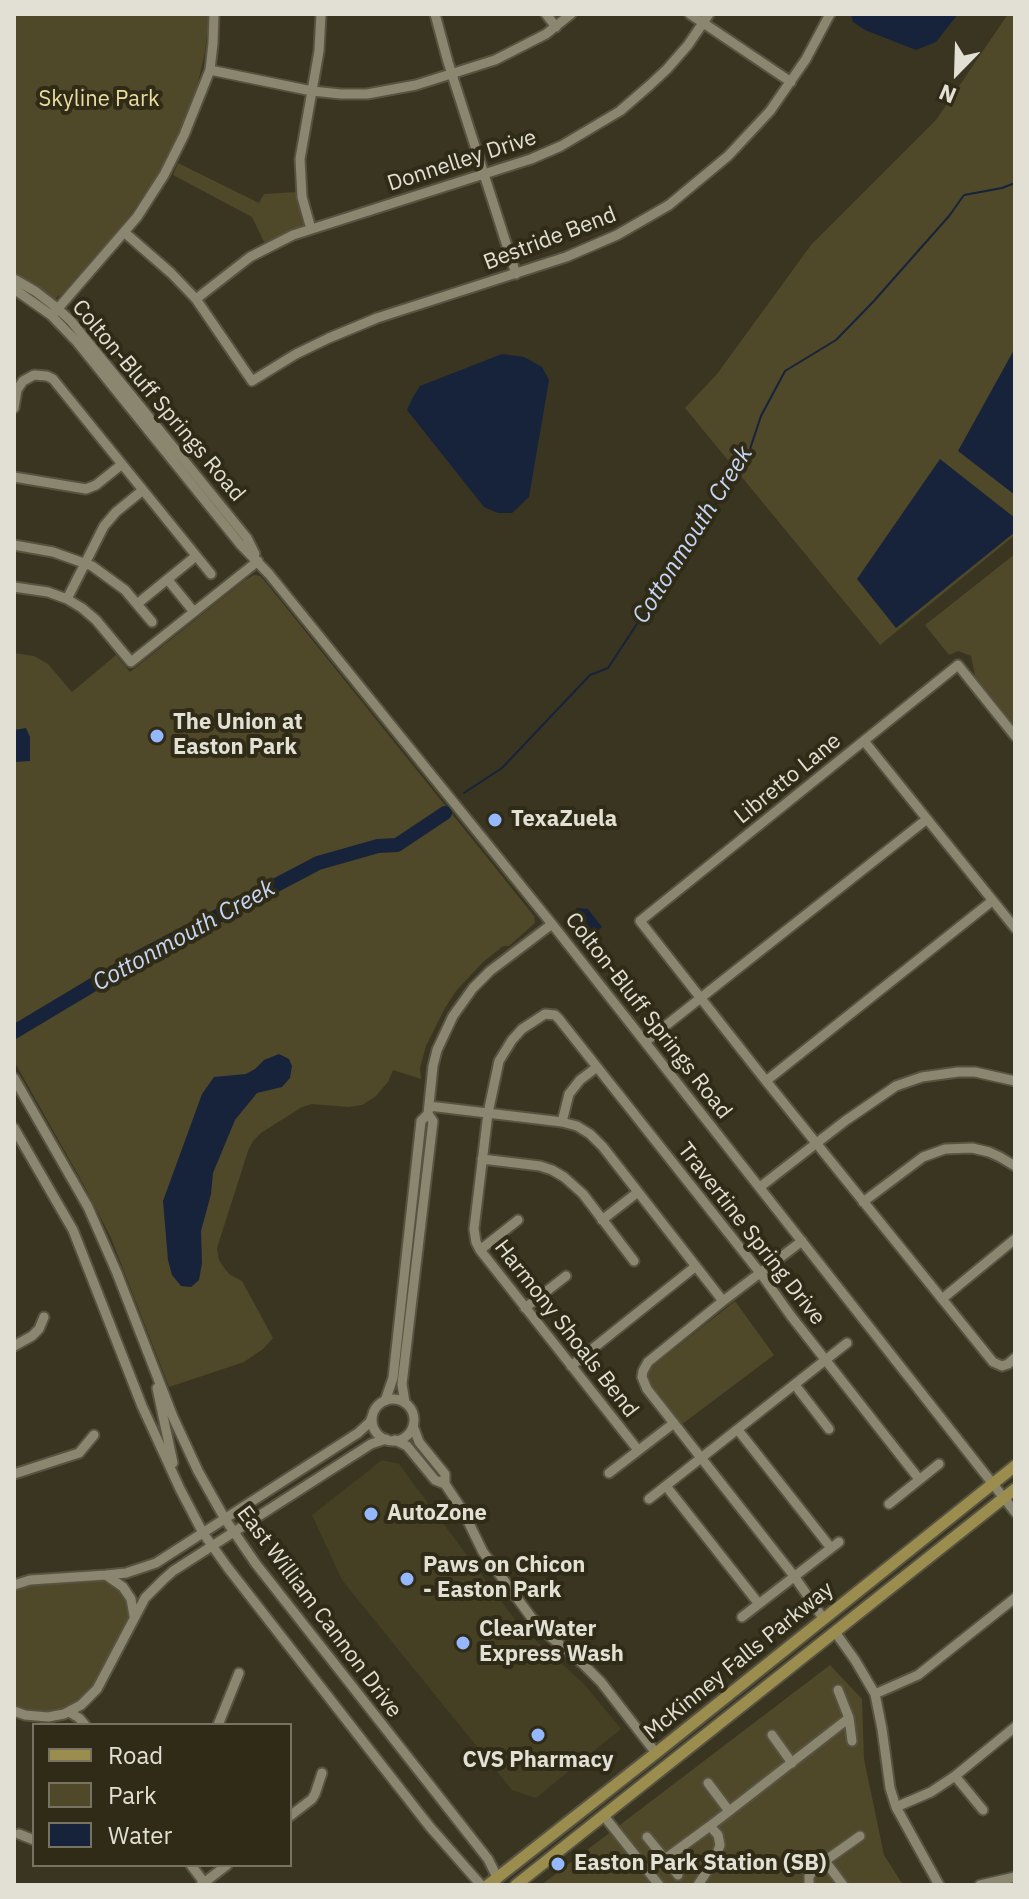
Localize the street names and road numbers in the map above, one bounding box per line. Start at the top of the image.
street label: Donnelley Drive [384,124,540,198]
street label: Bestride Bend [480,202,620,276]
street label: Colton-Bluff Springs Road [66,295,250,507]
street label: Libretto Lane [729,728,847,830]
street label: Colton-Bluff Springs Road [559,907,737,1125]
street label: Travertine Spring Drive [671,1137,831,1331]
street label: Harmony Shoals Bend [488,1235,644,1423]
street label: East William Cannon Drive [231,1501,407,1723]
street label: McKinney Falls Parkway [639,1576,839,1746]

